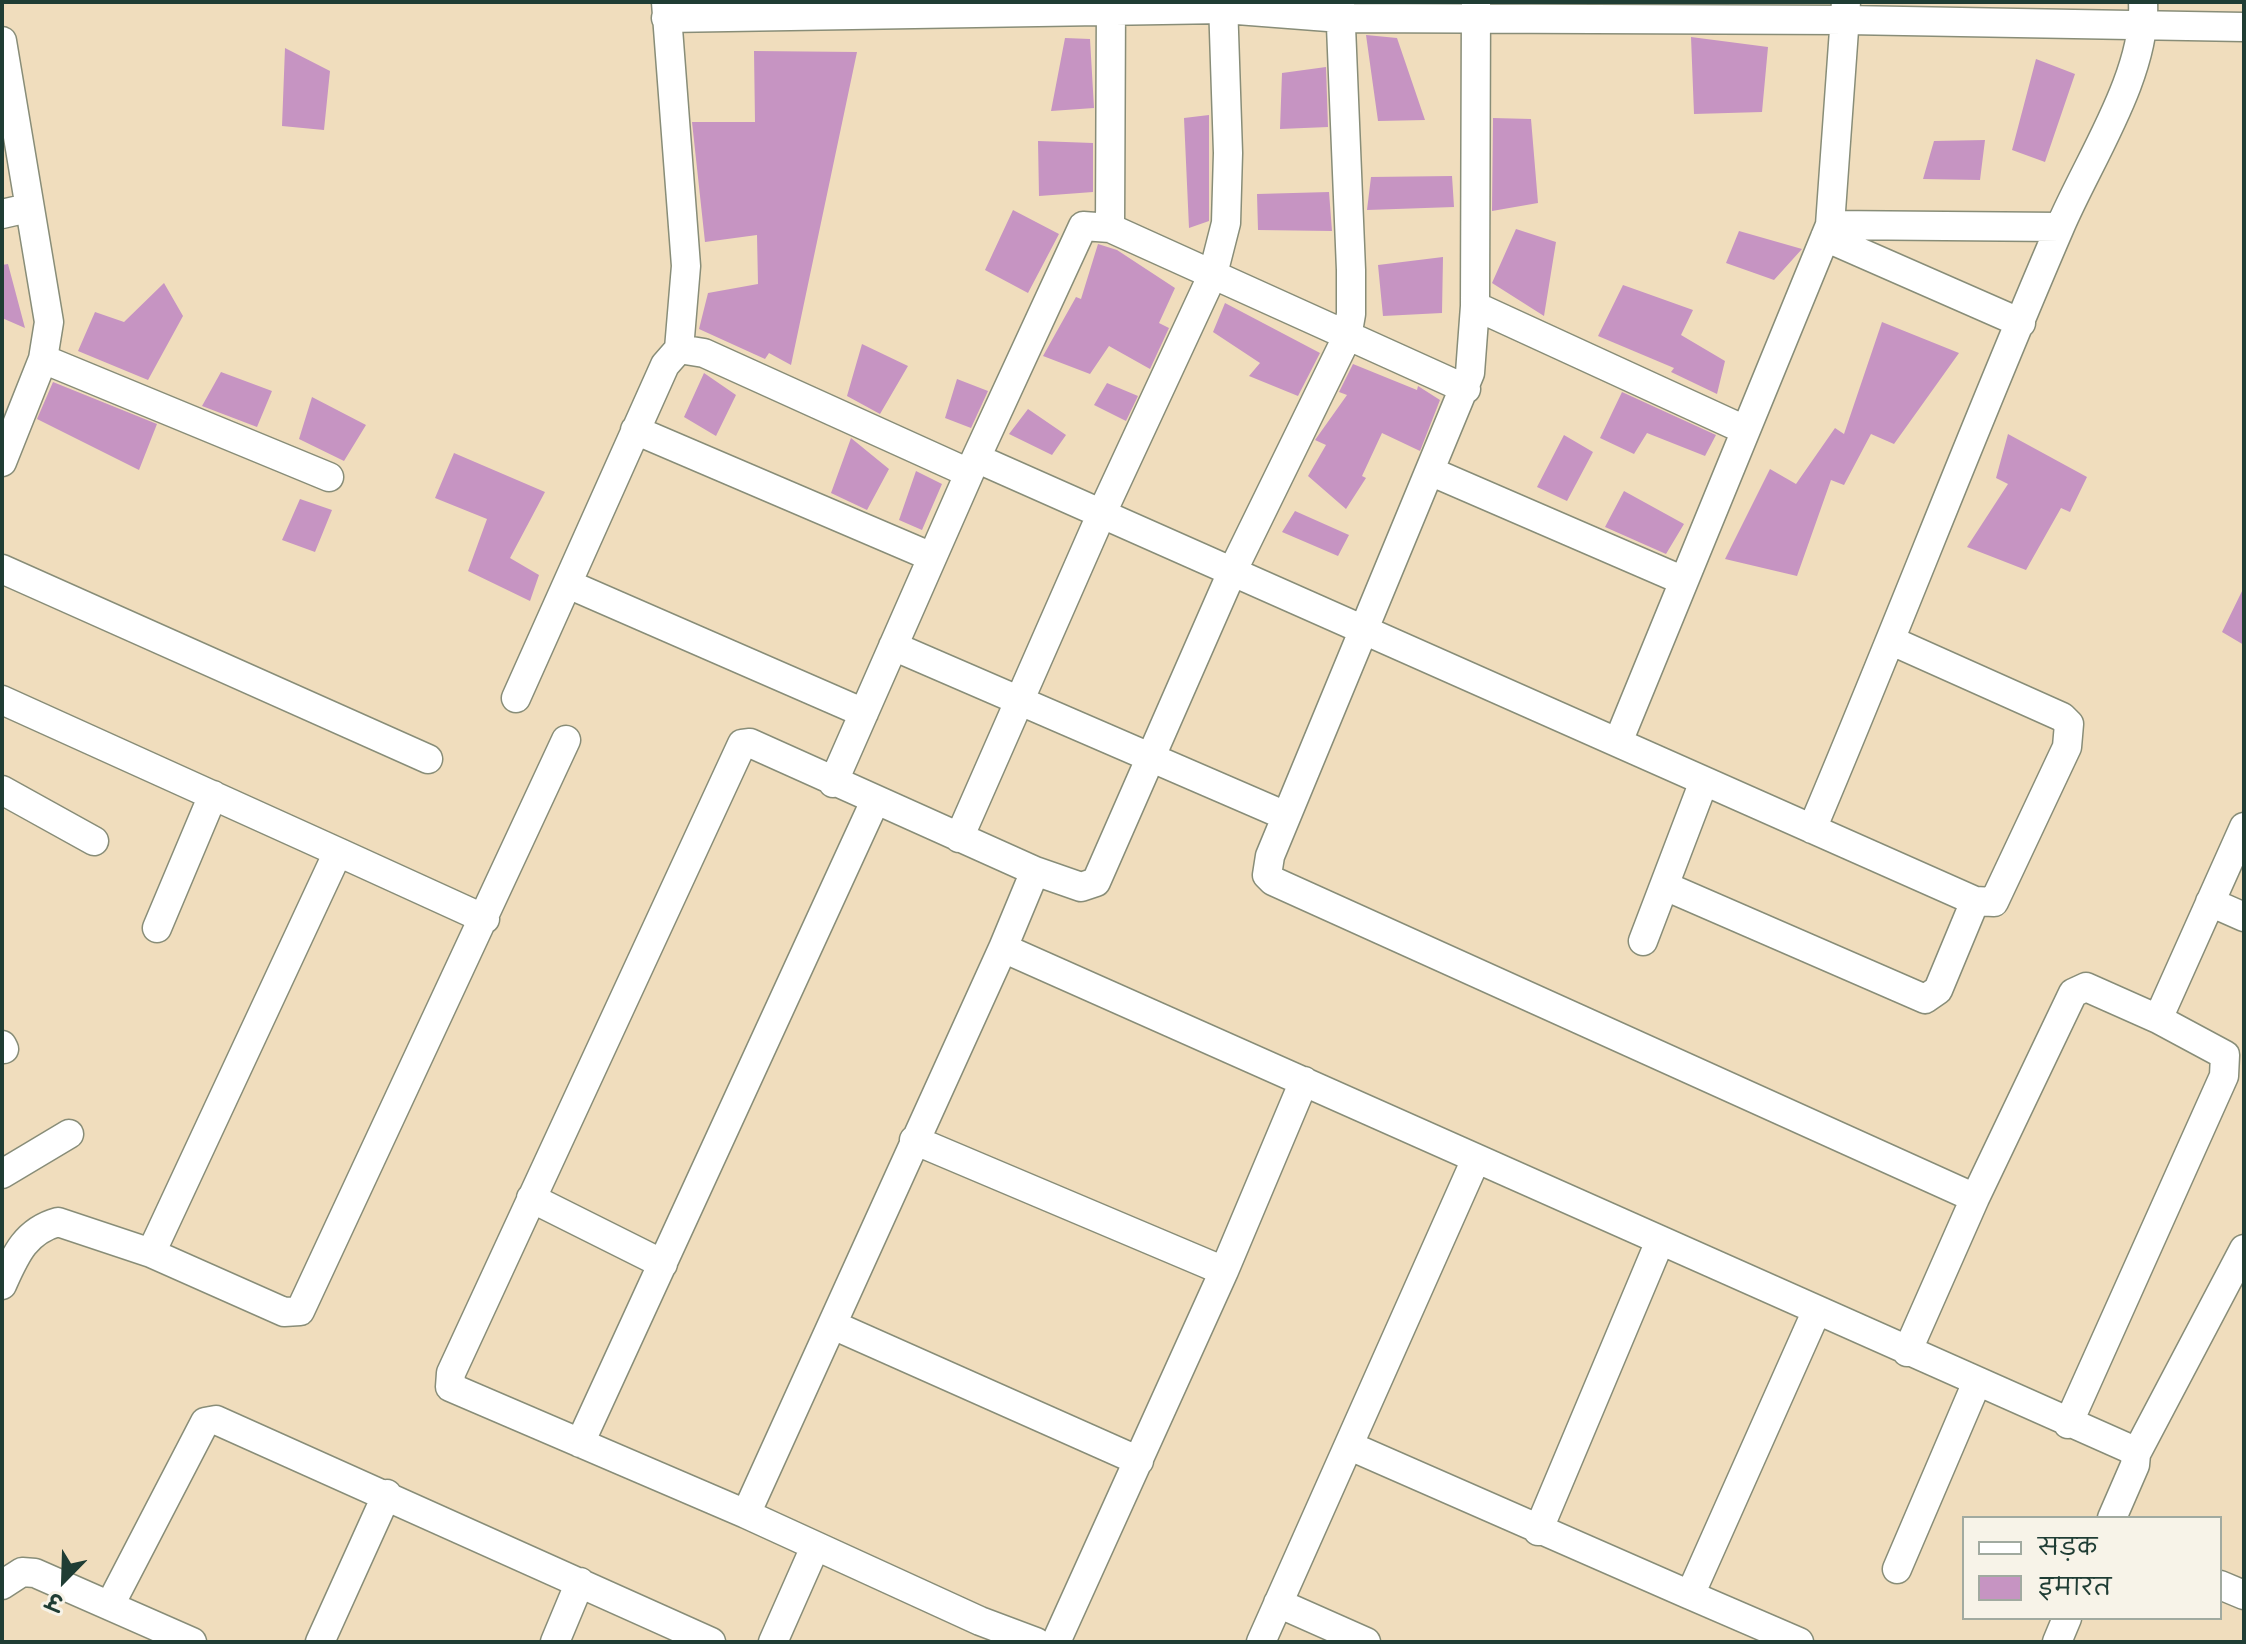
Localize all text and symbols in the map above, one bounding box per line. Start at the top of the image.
legend [1962,1516,2222,1620]
text: सड़क [2038,1531,2097,1561]
north arrow [24,1540,104,1620]
text: इमारत [2038,1571,2111,1601]
text: उ [42,1586,67,1618]

